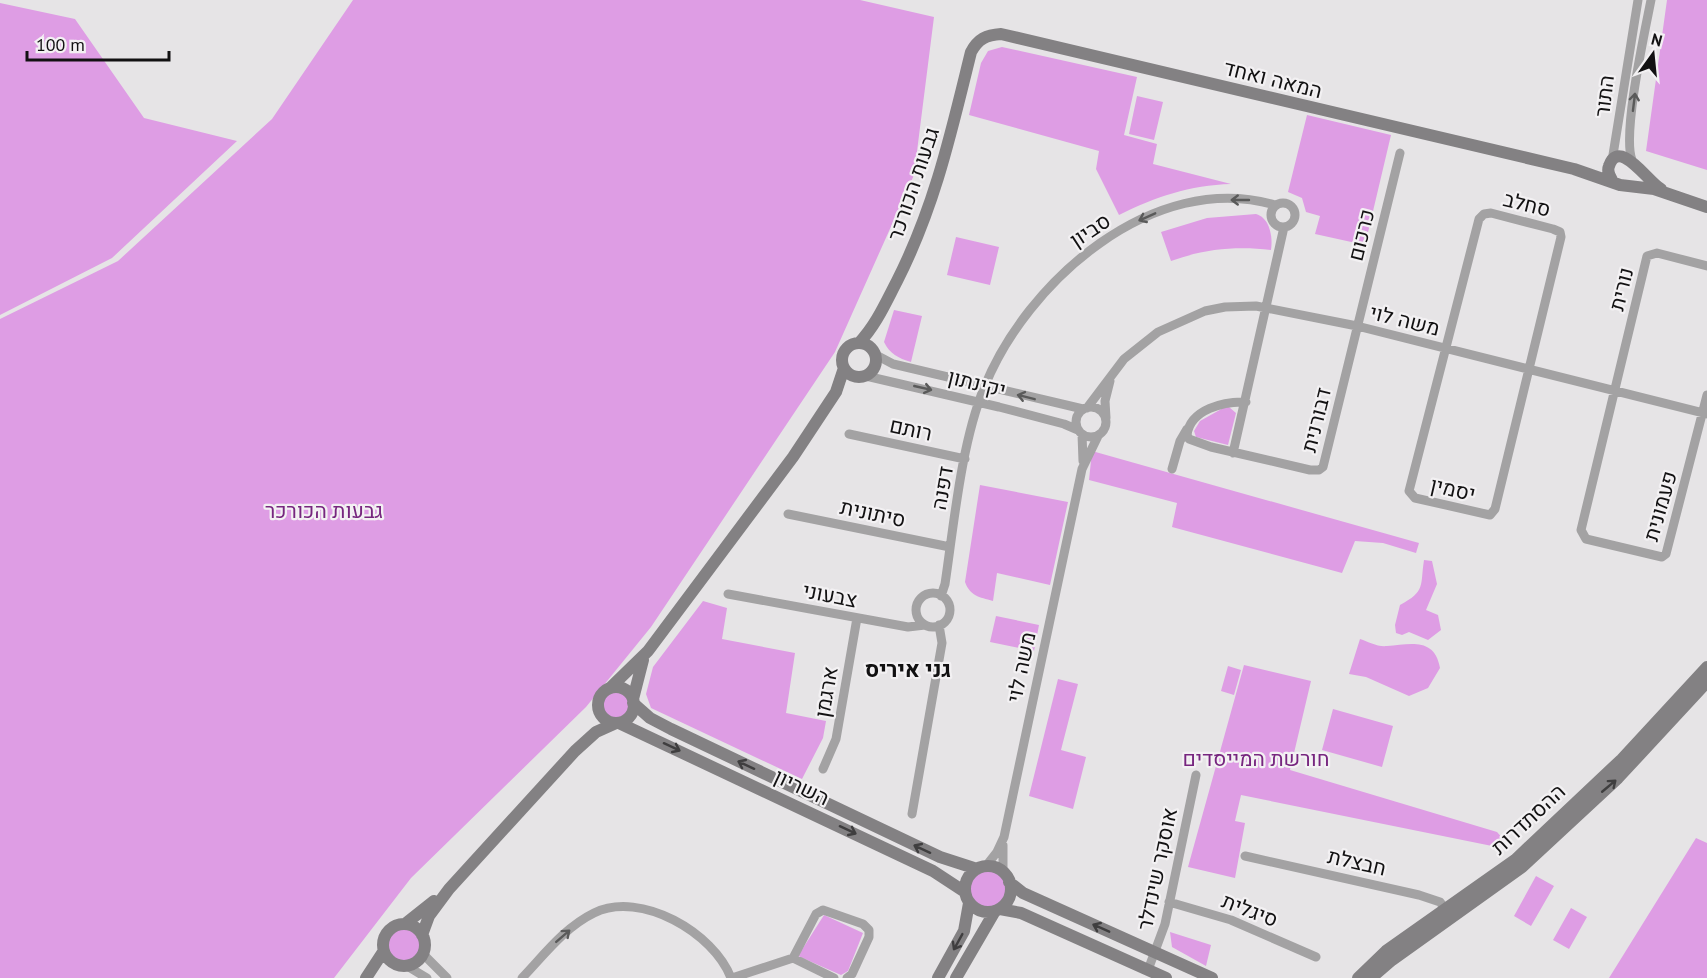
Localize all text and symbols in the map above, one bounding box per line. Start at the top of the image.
scale bar [27,24,170,62]
north arrow [1623,24,1683,84]
text: N [1649,28,1665,51]
text: 100 m [36,33,85,56]
street label: המאה ואחד [1221,54,1325,104]
street label: התור [1588,74,1620,118]
one-way arrow [1629,93,1640,113]
street label: גבעות הכורכר [881,124,945,244]
street label: סחלב [1500,185,1554,223]
one-way arrow [1230,194,1250,206]
street label: כרכום [1342,206,1380,264]
street label: סביון [1065,207,1115,253]
one-way arrow [1139,212,1157,224]
street label: נורית [1603,265,1639,313]
street label: משה לוי [1367,298,1443,342]
street label: יקינתון [945,363,1009,403]
one-way arrow [913,383,932,395]
street label: דבורנית [1295,385,1337,455]
one-way arrow [1017,390,1036,402]
street label: רותם [887,411,935,447]
street label: דפנה [925,464,959,512]
street label: פעמונית [1637,468,1683,544]
street label: יסמין [1428,471,1478,507]
street label: סיתונית [838,493,908,533]
park label: גבעות הכורכר [265,497,383,524]
street label: צבעוני [801,577,859,613]
street label: משה לוי [1000,629,1042,705]
district label: גני איריס [865,655,951,683]
street label: ארגמן [808,664,844,720]
one-way arrow [663,741,681,753]
park label: חורשת המייסדים [1183,745,1329,772]
one-way arrow [738,759,756,771]
street label: השריון [770,763,834,811]
street label: ההסתדרות [1485,778,1571,860]
one-way arrow [1601,779,1616,793]
street label: אוסקר שינדלר [1131,805,1183,933]
one-way arrow [839,825,857,837]
street label: חבצלת [1325,842,1389,882]
one-way arrow [914,843,932,855]
street label: סיגלית [1218,887,1282,933]
one-way arrow [1092,921,1110,932]
one-way arrow [554,929,570,943]
one-way arrow [952,933,964,950]

